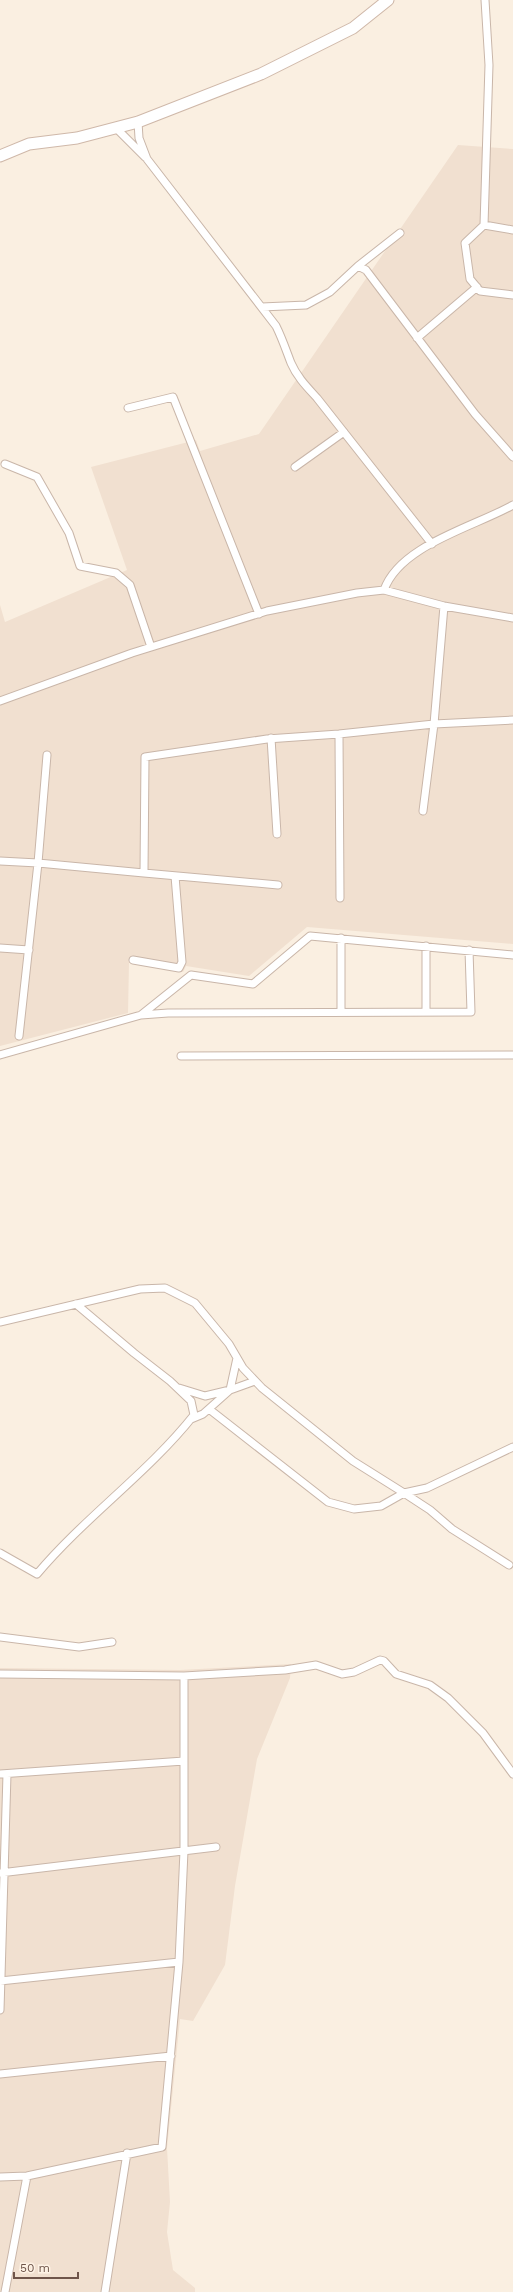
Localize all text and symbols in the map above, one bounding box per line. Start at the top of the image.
scale bar [14,2254,78,2280]
text: 50 m [20,2261,50,2275]

